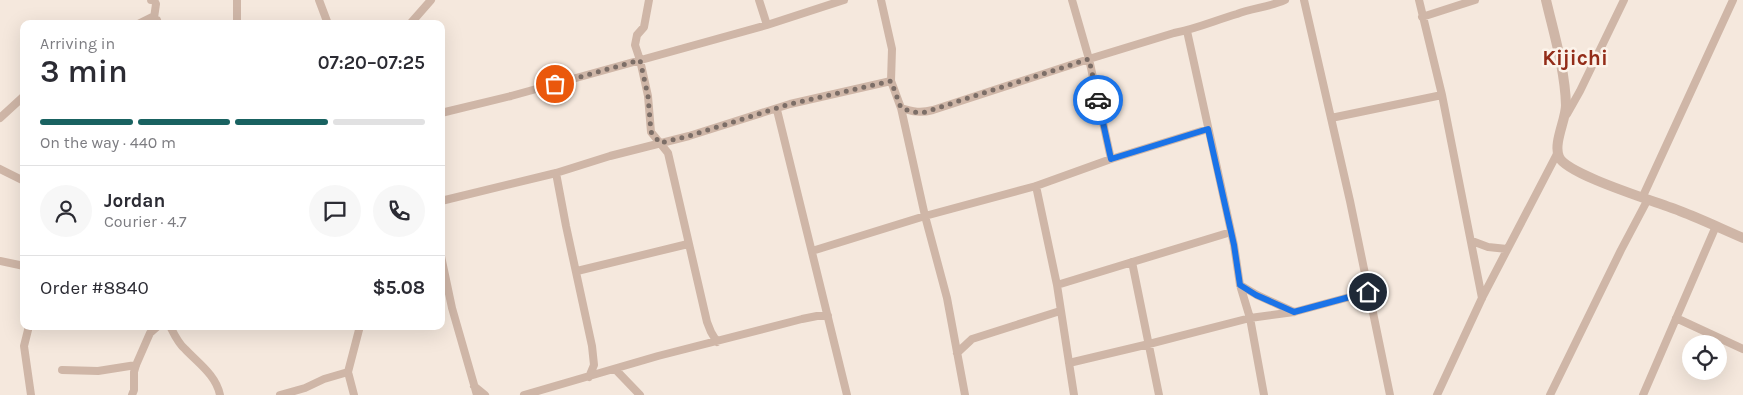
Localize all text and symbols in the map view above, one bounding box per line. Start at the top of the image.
text: Arriving in [40,34,115,53]
district label: Kijichi [1542,46,1608,70]
text: 07:20–07:25 [318,52,425,74]
text: 3 min [40,53,128,90]
pin [534,63,576,105]
icon: bag [541,70,569,98]
courier [1073,75,1123,125]
icon: car [1084,86,1112,114]
text: On the way · 440 m [40,133,176,152]
button: person [40,185,92,237]
button: chat [309,185,361,237]
button: phone [373,185,425,237]
text: Jordan [104,190,165,212]
text: Courier · 4.7 [104,212,187,231]
pin [1347,271,1389,313]
text: Order #8840 [40,277,149,299]
text: $5.08 [372,277,425,299]
icon: home [1354,278,1382,306]
map controls [1682,335,1727,380]
button: locate [1682,335,1727,380]

